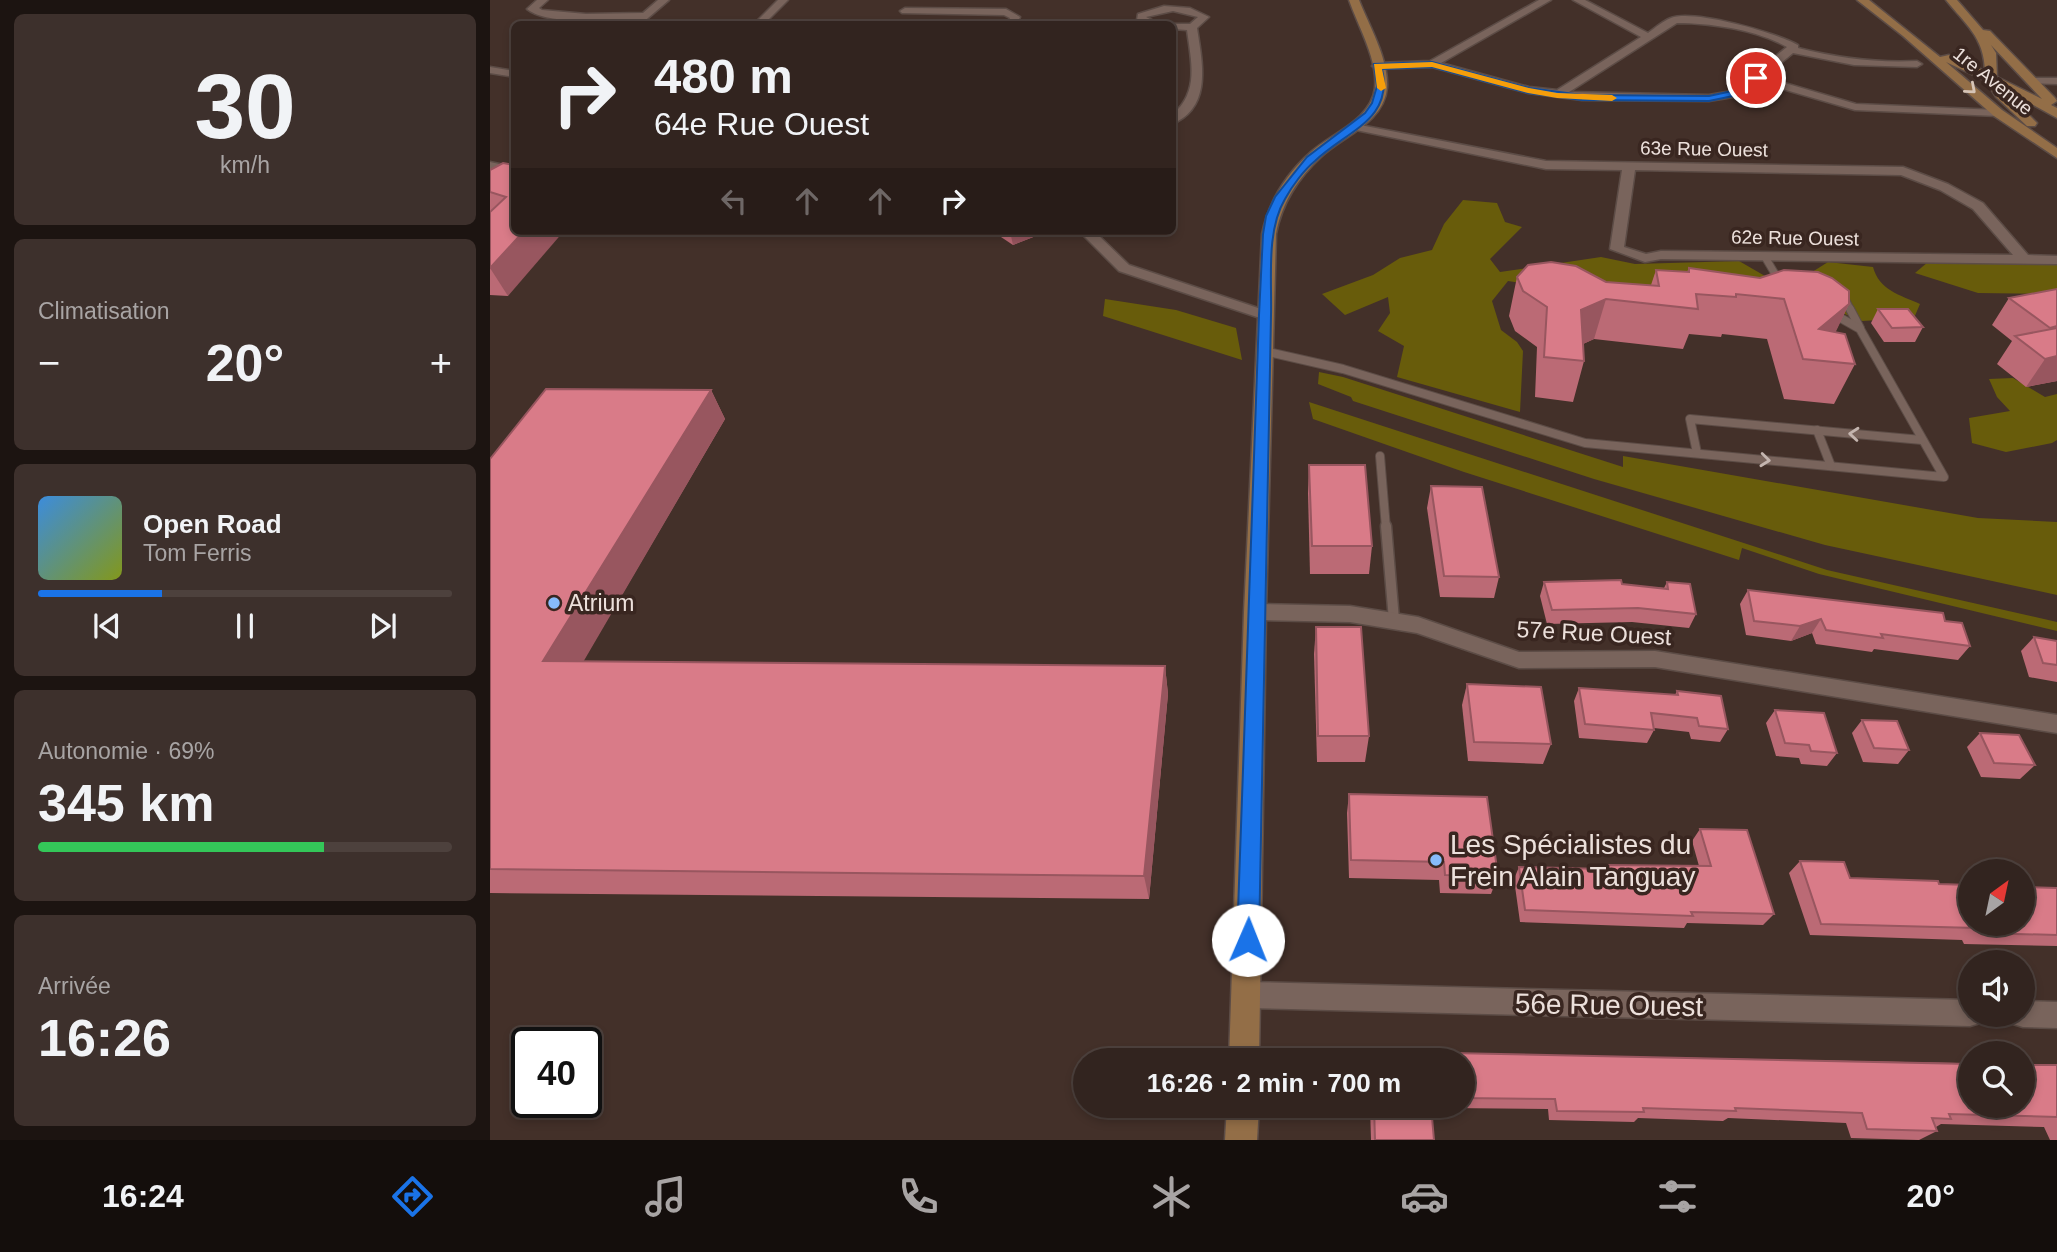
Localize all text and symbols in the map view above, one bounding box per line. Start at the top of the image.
street label: 1re Avenue [1949,43,2037,119]
pin [1726,48,1786,108]
icon: right [539,49,630,140]
text: 480 m [654,49,793,103]
text: 30 [194,56,296,157]
icon: arrive [1737,59,1775,97]
one-way arrow [1963,81,1976,93]
text: 64e Rue Ouest [654,106,869,142]
street label: 63e Rue Ouest [1640,137,1769,161]
text: km/h [220,152,270,178]
icon: left [715,182,753,220]
icon: ahead [788,182,826,220]
icon: ahead [861,182,899,220]
icon: right [934,182,972,220]
street label: 62e Rue Ouest [1731,226,1860,250]
text: Climatisation [38,298,170,324]
text: 20° [206,334,284,392]
text: − [38,342,60,384]
text: + [430,342,452,384]
one-way arrow [1848,427,1859,442]
one-way arrow [1760,452,1771,467]
text: Open Road [143,509,282,539]
text: Tom Ferris [143,540,252,566]
place label: Atrium [568,590,634,616]
marker: Atrium [546,595,562,611]
icon: previous [88,607,126,645]
icon: pause [226,607,264,645]
icon: next [364,607,402,645]
street label: 57e Rue Ouest [1516,616,1673,650]
text: Autonomie · 69% [38,738,214,764]
text: 345 km [38,774,214,832]
place label: Les Spécialistes du Frein Alain Tanguay [1450,829,1695,892]
marker: Les Spécialistes du Frein Alain Tanguay [1428,852,1444,868]
north arrow [1958,859,2035,936]
map controls [1958,859,2035,1118]
position arrow [1211,903,1285,977]
button: sound [1958,950,2035,1027]
text: Arrivée [38,973,111,999]
street label: 56e Rue Ouest [1515,988,1704,1022]
text: 16:26 [38,1009,171,1067]
speed limit sign: 40 [511,1027,602,1118]
button: search [1958,1041,2035,1118]
text: 16:26 · 2 min · 700 m [1147,1068,1401,1098]
icon: directions [388,1172,437,1221]
icon: music [641,1172,690,1221]
icon: phone [894,1172,943,1221]
icon: climate [1147,1172,1196,1221]
icon: car [1400,1172,1449,1221]
icon: filters [1653,1172,1702,1221]
text: 16:24 [102,1178,184,1214]
text: 20° [1907,1178,1955,1214]

